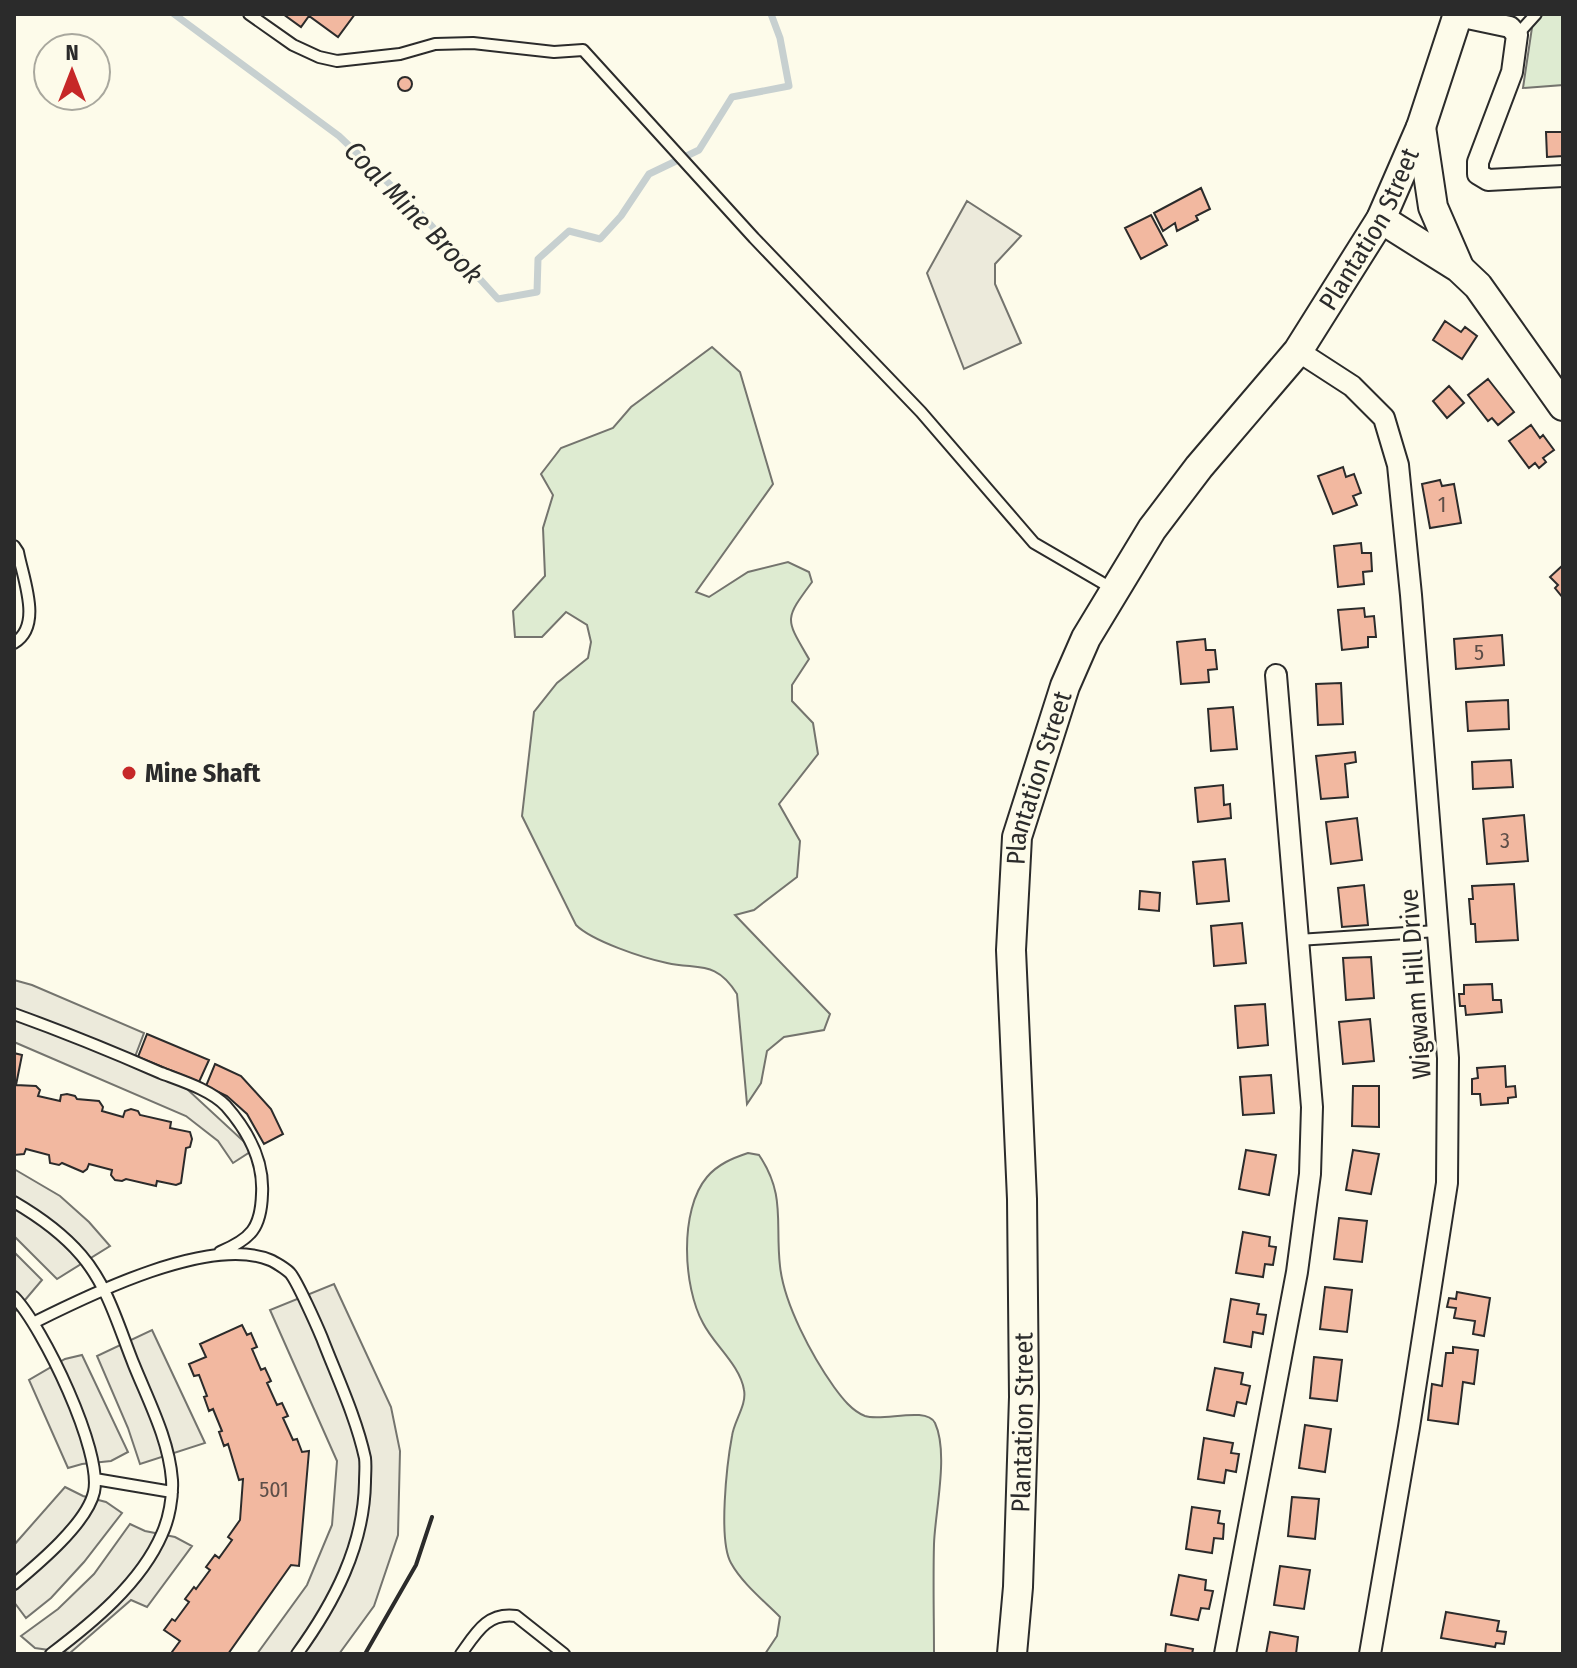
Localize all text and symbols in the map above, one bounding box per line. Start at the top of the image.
north arrow [32,32,112,112]
text: N [65,39,79,66]
water label: Coal Mine Brook [337,134,490,291]
street label: Plantation Street [1313,143,1426,316]
house number: 1 [1438,491,1446,518]
house number: 5 [1474,639,1484,666]
street label: Plantation Street [1001,687,1079,866]
place label: Mine Shaft [145,758,261,789]
marker: Mine Shaft [120,764,138,782]
house number: 3 [1500,827,1510,854]
street label: Wigwam Hill Drive [1393,888,1438,1080]
street label: Plantation Street [1005,1332,1040,1513]
house number: 501 [259,1476,289,1503]

